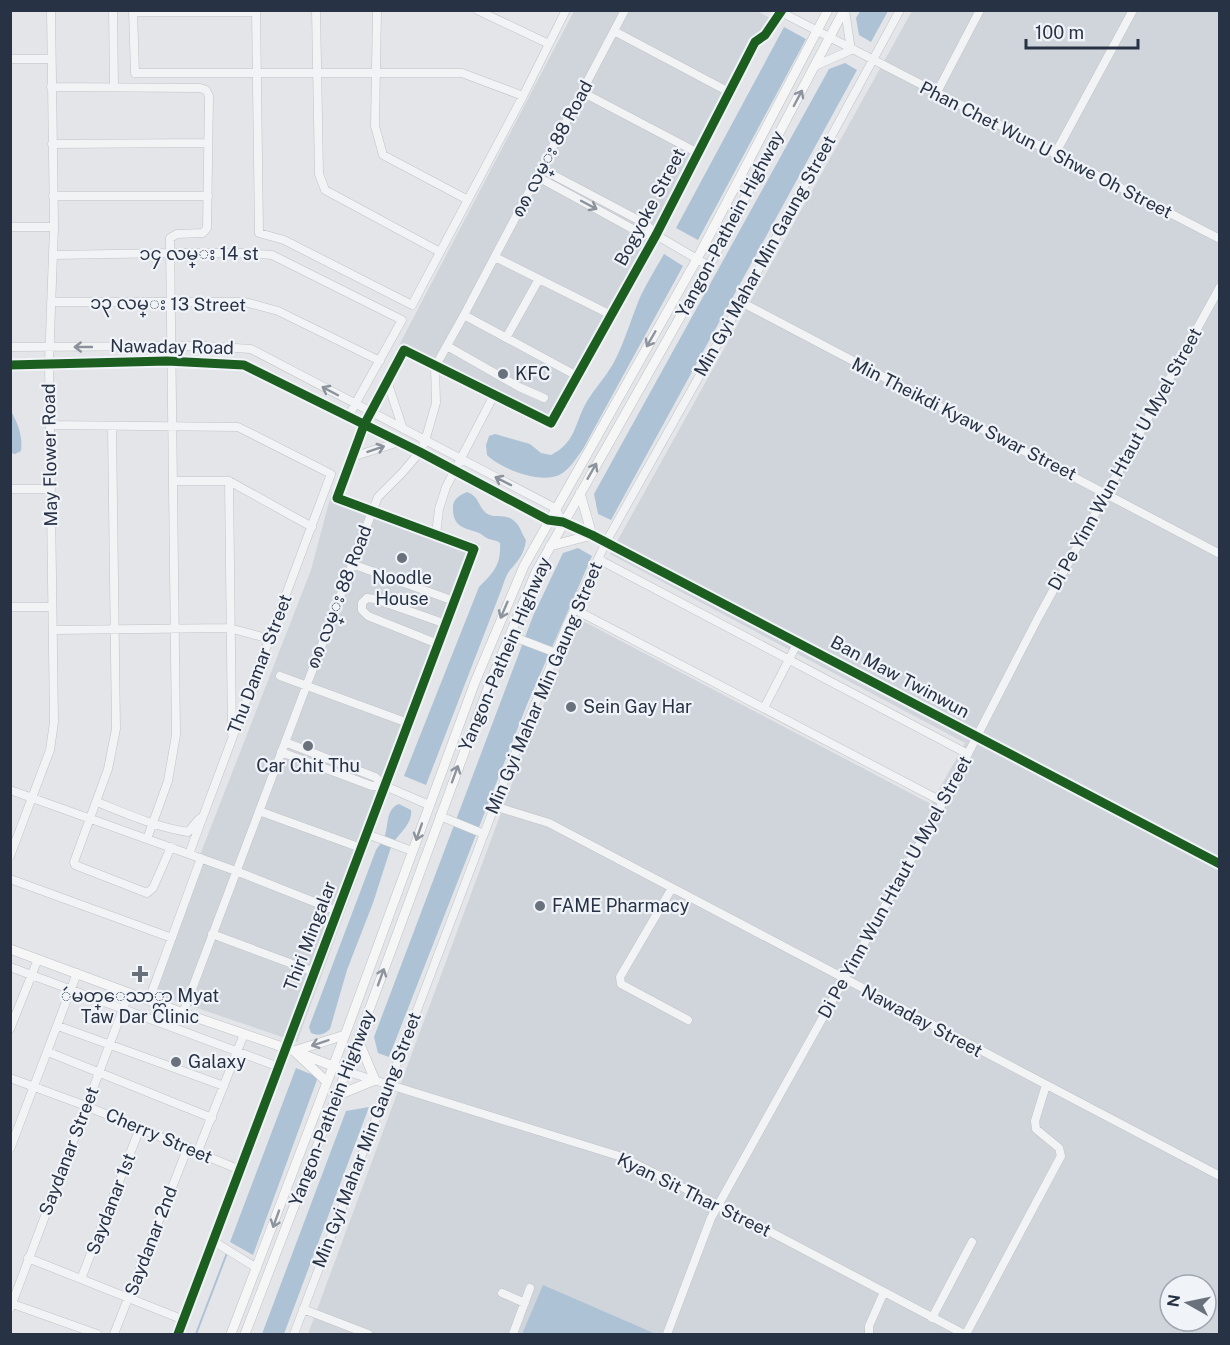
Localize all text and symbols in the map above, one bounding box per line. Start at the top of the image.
scale bar [1026,12,1138,50]
text: 100 m [1035,22,1084,43]
street label: ၈၈ လမ္း 88 Road [507,77,600,223]
street label: Phan Chet Wun U Shwe Oh Street [917,77,1176,223]
one-way arrow [792,90,804,108]
street label: Yangon-Pathein Highway [671,126,788,321]
street label: Min Gyi Mahar Min Gaung Street [689,132,840,380]
street label: Bogyoke Street [610,145,689,269]
one-way arrow [580,199,597,211]
street label: ၁၄ လမ္း 14 st [139,243,259,269]
street label: ၁၃ လမ္း 13 Street [90,292,246,320]
street label: Di Pe Yinn Wun Htaut U Myel Street [1043,324,1206,594]
one-way arrow [645,330,656,348]
street label: Nawaday Road [110,335,234,358]
one-way arrow [73,341,93,353]
street label: Min Theikdi Kyaw Swar Street [848,353,1080,485]
place label: KFC [515,363,550,384]
marker: KFC [496,367,510,381]
street label: May Flower Road [38,383,61,527]
one-way arrow [322,385,340,396]
one-way arrow [366,443,385,454]
one-way arrow [587,463,598,481]
one-way arrow [495,475,513,486]
street label: ၈၈ လမ္း 88 Road [302,522,380,673]
marker: Noodle House [395,551,409,565]
street label: Yangon-Pathein Highway [454,553,555,754]
street label: Min Gyi Mahar Min Gaung Street [481,559,606,817]
place label: Noodle House [372,567,432,609]
street label: Thu Damar Street [223,591,296,737]
one-way arrow [498,601,509,619]
street label: Ban Maw Twinwun [827,631,973,722]
place label: Sein Gay Har [583,696,692,717]
marker: Sein Gay Har [564,700,578,714]
marker: Car Chit Thu [301,739,315,753]
street label: Di Pe Yinn Wun Htaut U Myel Street [813,752,976,1022]
place label: Car Chit Thu [256,755,360,776]
one-way arrow [451,765,462,784]
one-way arrow [413,822,424,840]
street label: Thiri Mingalar [279,878,340,994]
place label: FAME Pharmacy [552,895,690,916]
marker: FAME Pharmacy [533,899,547,913]
marker: ဴမတ္ေသာ္တာ Myat Taw Dar Clinic [131,965,149,983]
one-way arrow [377,968,388,987]
street label: Nawaday Street [858,980,986,1061]
place label: ဴမတ္ေသာ္တာ Myat Taw Dar Clinic [61,985,219,1027]
street label: Yangon-Pathein Highway [284,1006,379,1209]
street label: Min Gyi Mahar Min Gaung Street [308,1009,425,1271]
one-way arrow [311,1038,330,1049]
place label: Galaxy [188,1051,246,1072]
marker: Galaxy [169,1055,183,1069]
street label: Saydanar Street [34,1084,103,1218]
street label: Cherry Street [103,1104,216,1167]
street label: Kyan Sit Thar Street [614,1148,775,1241]
street label: Saydanar 1st [82,1150,139,1257]
street label: Saydanar 2nd [120,1183,181,1298]
one-way arrow [269,1210,280,1228]
north arrow [1158,1273,1218,1333]
text: N [1163,1293,1184,1308]

